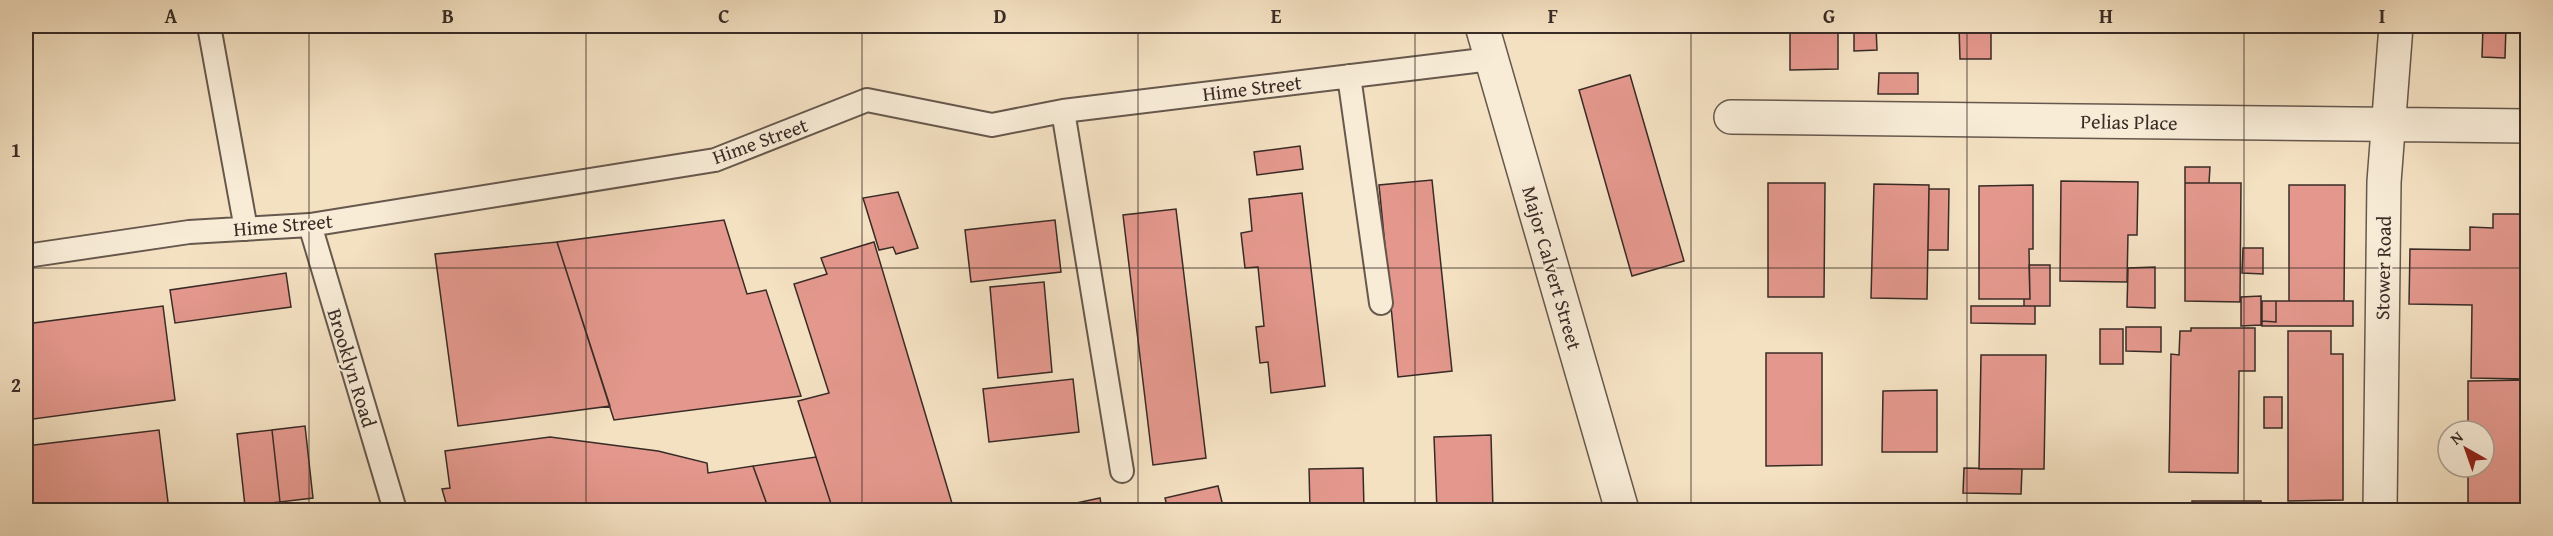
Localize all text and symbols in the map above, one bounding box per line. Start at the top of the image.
text: A [165,1,178,30]
text: B [442,1,454,30]
text: C [718,1,730,30]
text: D [993,1,1007,30]
text: E [1271,1,1282,30]
text: F [1548,1,1558,30]
text: G [1823,1,1835,30]
text: H [2099,1,2113,30]
text: I [2379,1,2385,30]
street label: Hime Street [1201,67,1303,108]
street label: Pelias Place [2080,106,2178,137]
street label: Hime Street [708,110,812,171]
text: 1 [11,135,21,164]
street label: Major Calvert Street [1515,183,1590,353]
street label: Hime Street [232,206,334,243]
street label: Stower Road [2367,215,2398,320]
street label: Brooklyn Road [321,305,384,431]
text: 2 [11,370,21,399]
north arrow [2436,419,2496,479]
text: N [2445,425,2468,450]

